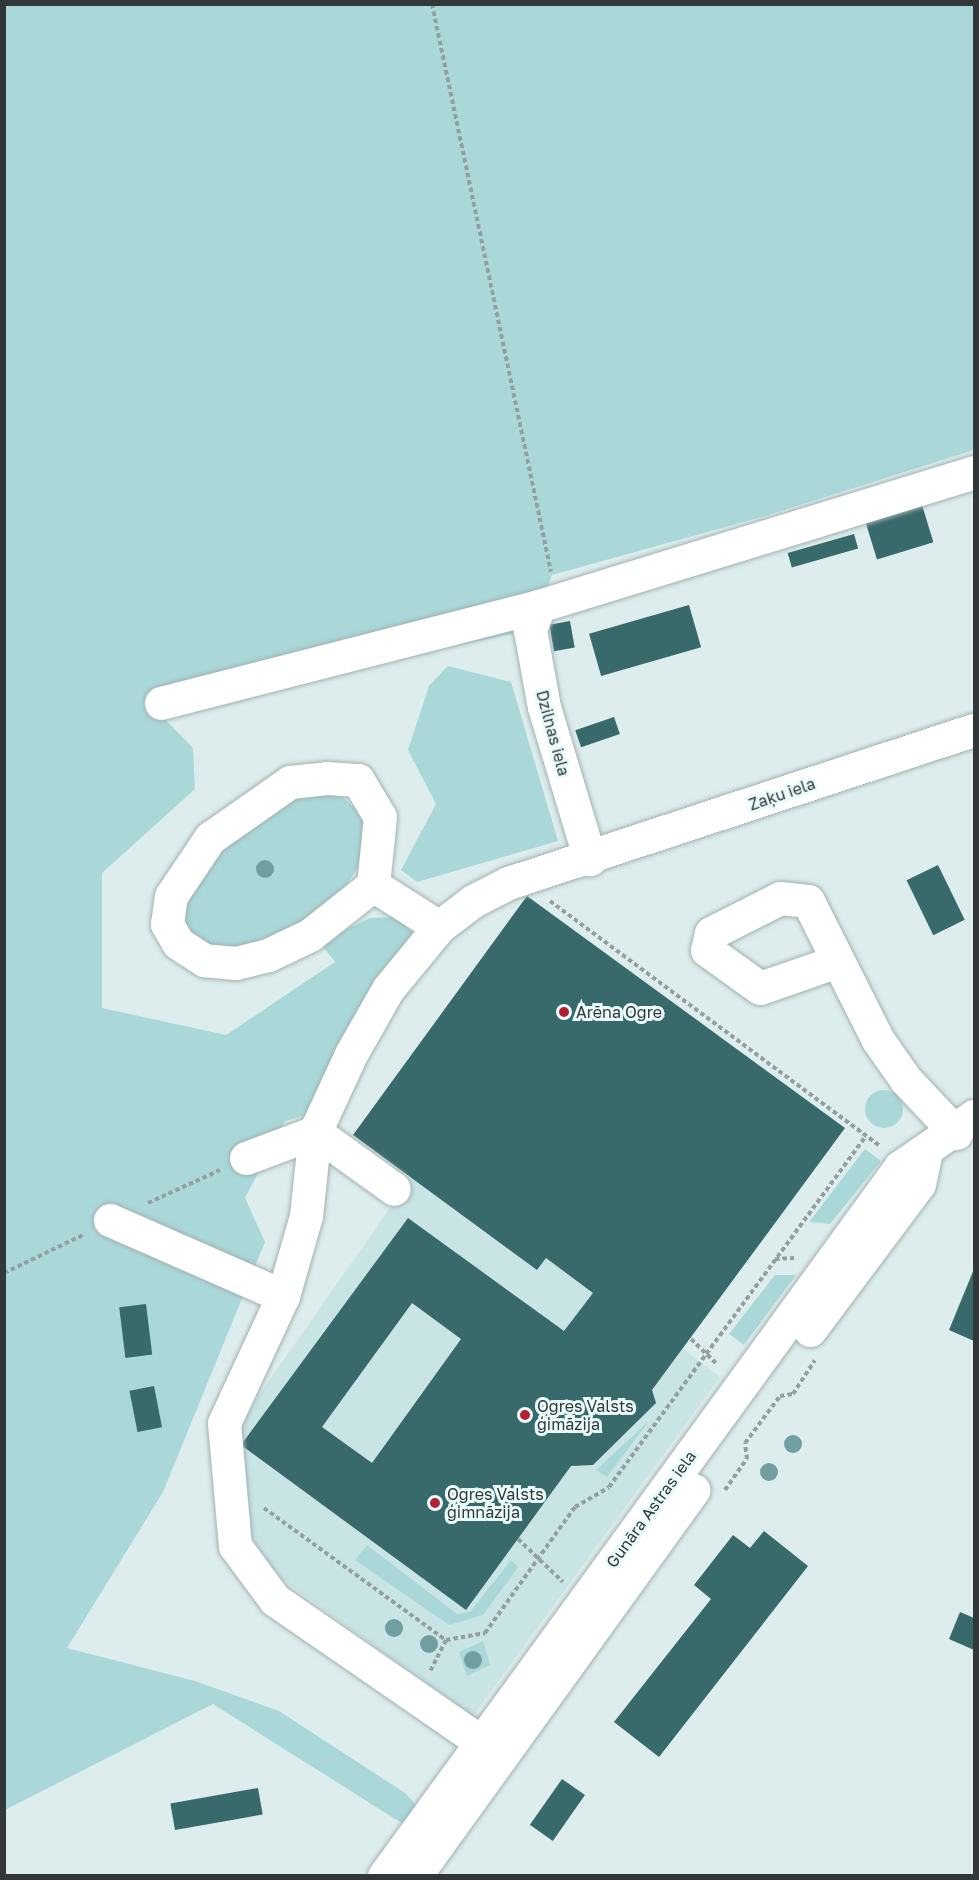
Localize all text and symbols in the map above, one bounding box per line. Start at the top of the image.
street label: Dzilnas iela [532,688,574,778]
street label: Zaķu iela [746,774,818,814]
place label: Arēna Ogre [576,1002,662,1022]
marker: Arēna Ogre [557,1005,571,1019]
place label: Ogres Valsts ģimāzija [537,1396,634,1434]
marker: Ogres Valsts ģimāzija [518,1408,532,1422]
street label: Gunāra Astras iela [602,1447,700,1571]
place label: Ogres Valsts ģimnāzija [447,1484,544,1522]
marker: Ogres Valsts ģimnāzija [428,1496,442,1510]

